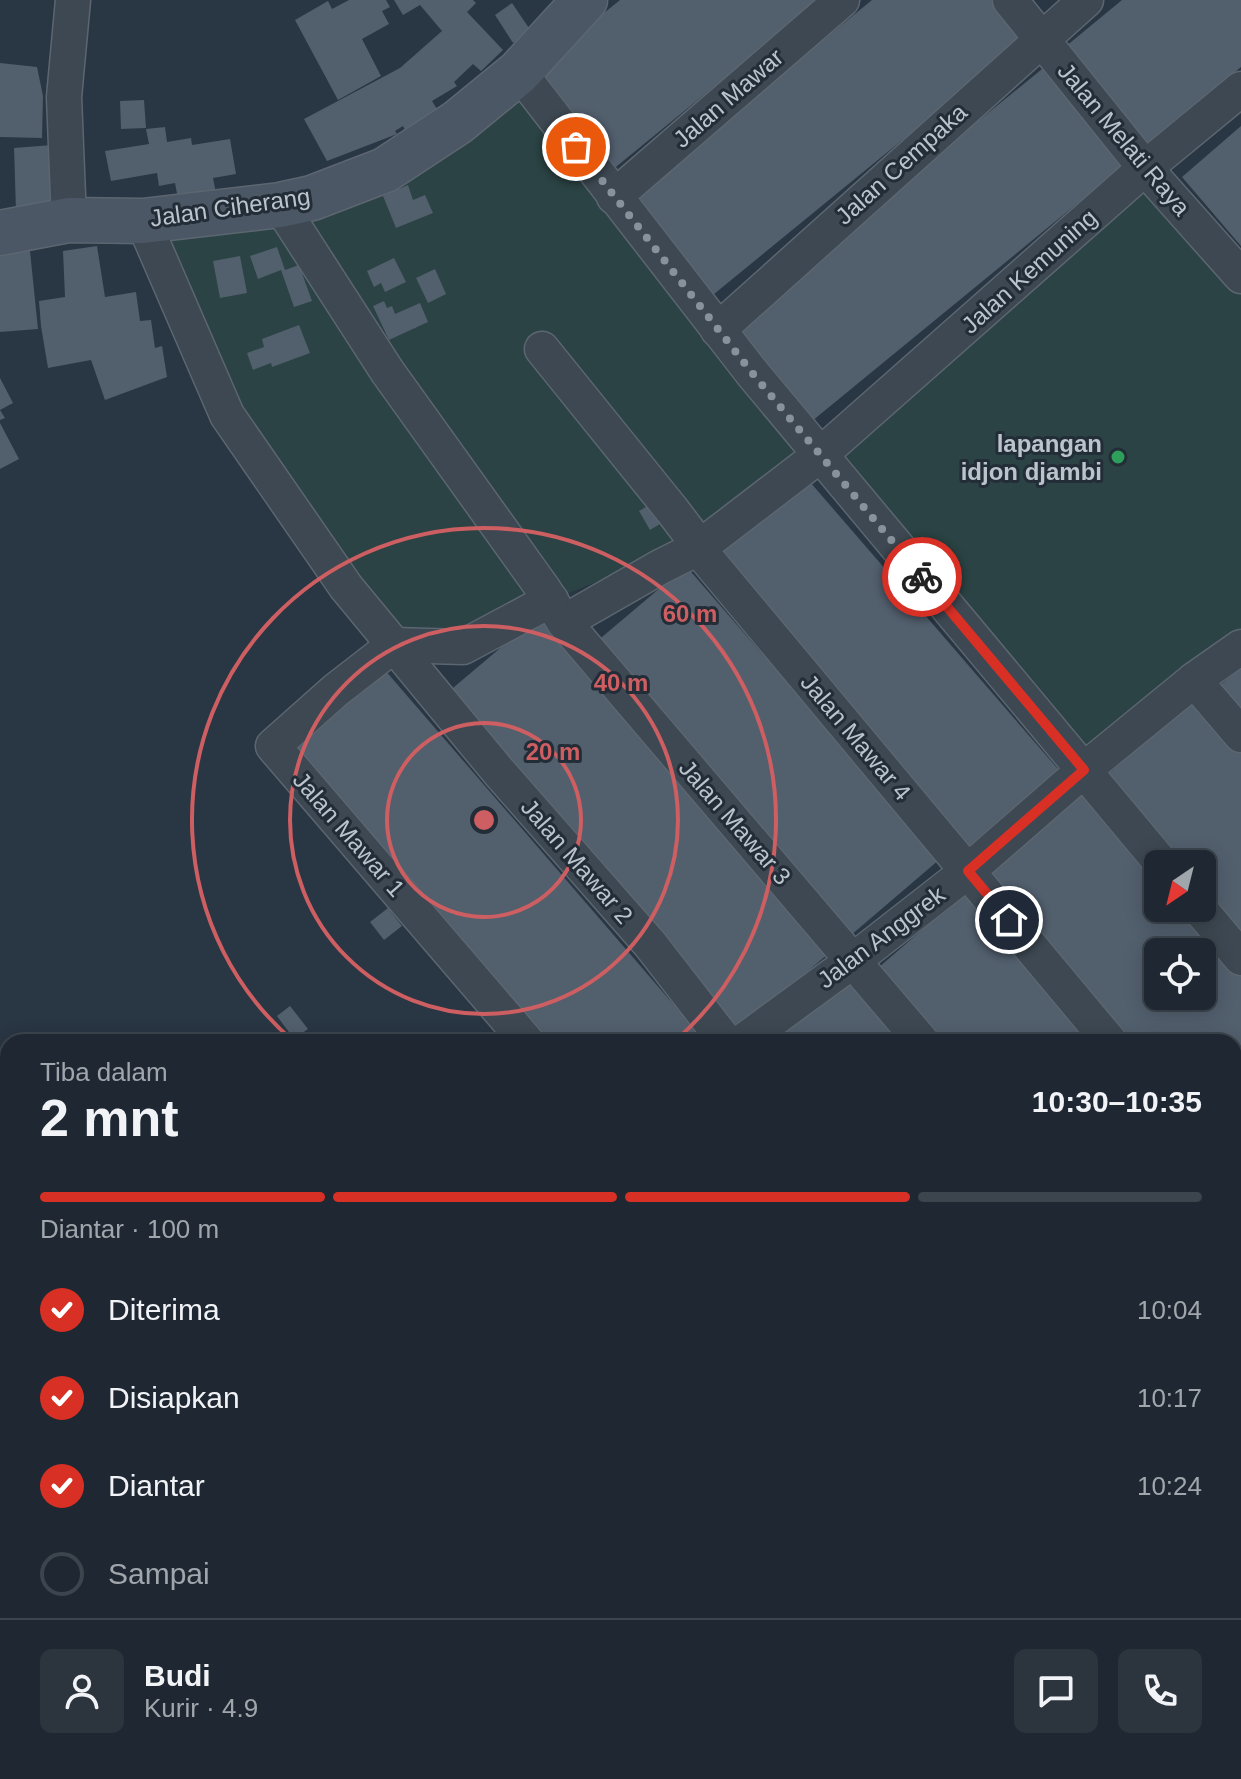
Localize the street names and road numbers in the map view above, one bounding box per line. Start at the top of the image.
street label: Jalan Mawar [668,43,788,153]
street label: Jalan Melati Raya [1052,57,1196,221]
street label: Jalan Cempaka [830,98,972,230]
street label: Jalan Ciherang [148,182,312,232]
street label: Jalan Kemuning [956,203,1102,339]
street label: Jalan Mawar 4 [795,669,917,805]
street label: Jalan Mawar 3 [674,754,796,890]
street label: Jalan Mawar 1 [288,766,410,902]
street label: Jalan Mawar 2 [516,793,638,929]
street label: Jalan Anggrek [812,880,951,994]

